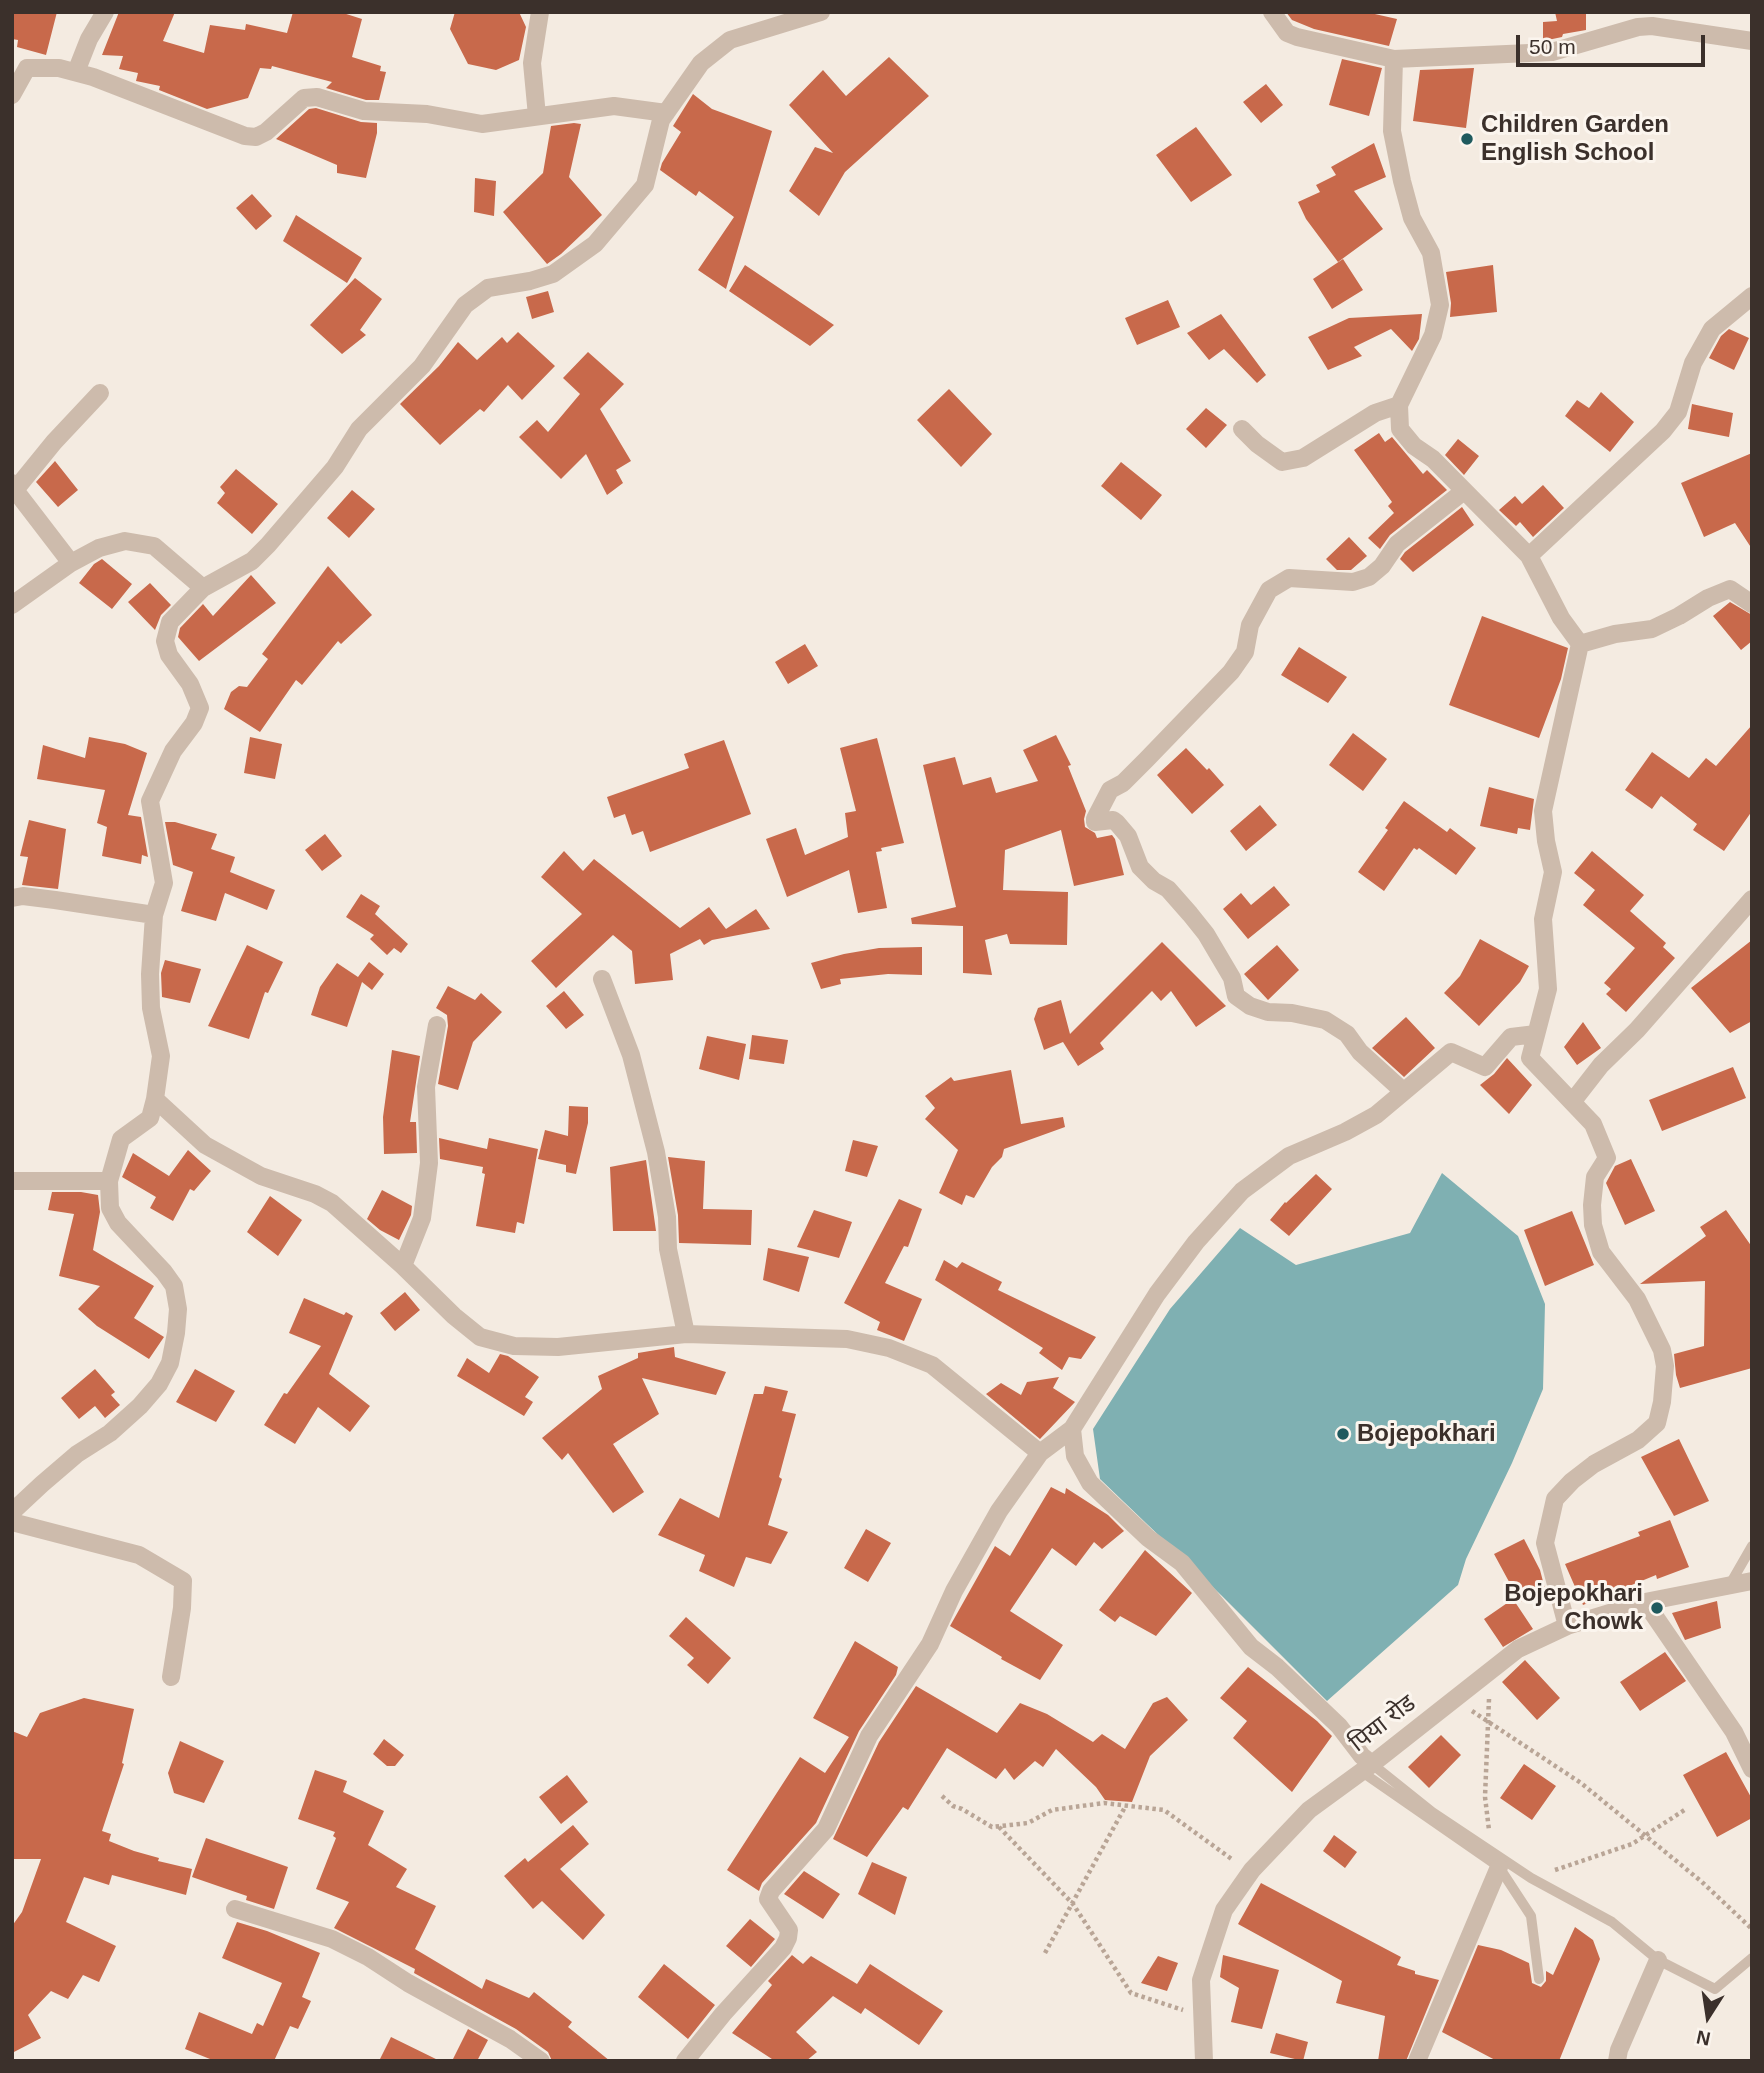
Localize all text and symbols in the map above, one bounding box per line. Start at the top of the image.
scale bar [1519,21,1708,65]
text: 50 m [1529,35,1576,58]
place label: Children Garden English School [1481,111,1669,167]
marker: Children Garden English School [1459,131,1475,147]
place label: Bojepokhari [1357,1420,1496,1448]
marker: Bojepokhari [1335,1426,1351,1442]
place label: Bojepokhari Chowk [1504,1580,1643,1636]
marker: Bojepokhari Chowk [1649,1600,1665,1616]
street label: पिया रोड [1344,1689,1422,1759]
north arrow [1673,1982,1743,2052]
text: N [1695,2026,1712,2050]

